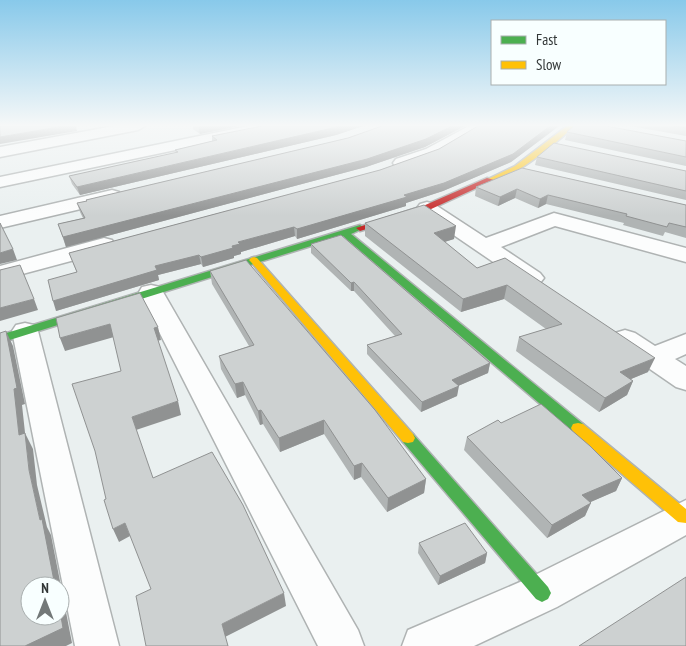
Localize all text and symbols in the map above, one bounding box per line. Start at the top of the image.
legend [491,20,666,85]
text: Fast [536,30,557,49]
text: Slow [536,55,561,74]
north arrow [20,576,70,626]
text: N [41,579,49,597]

